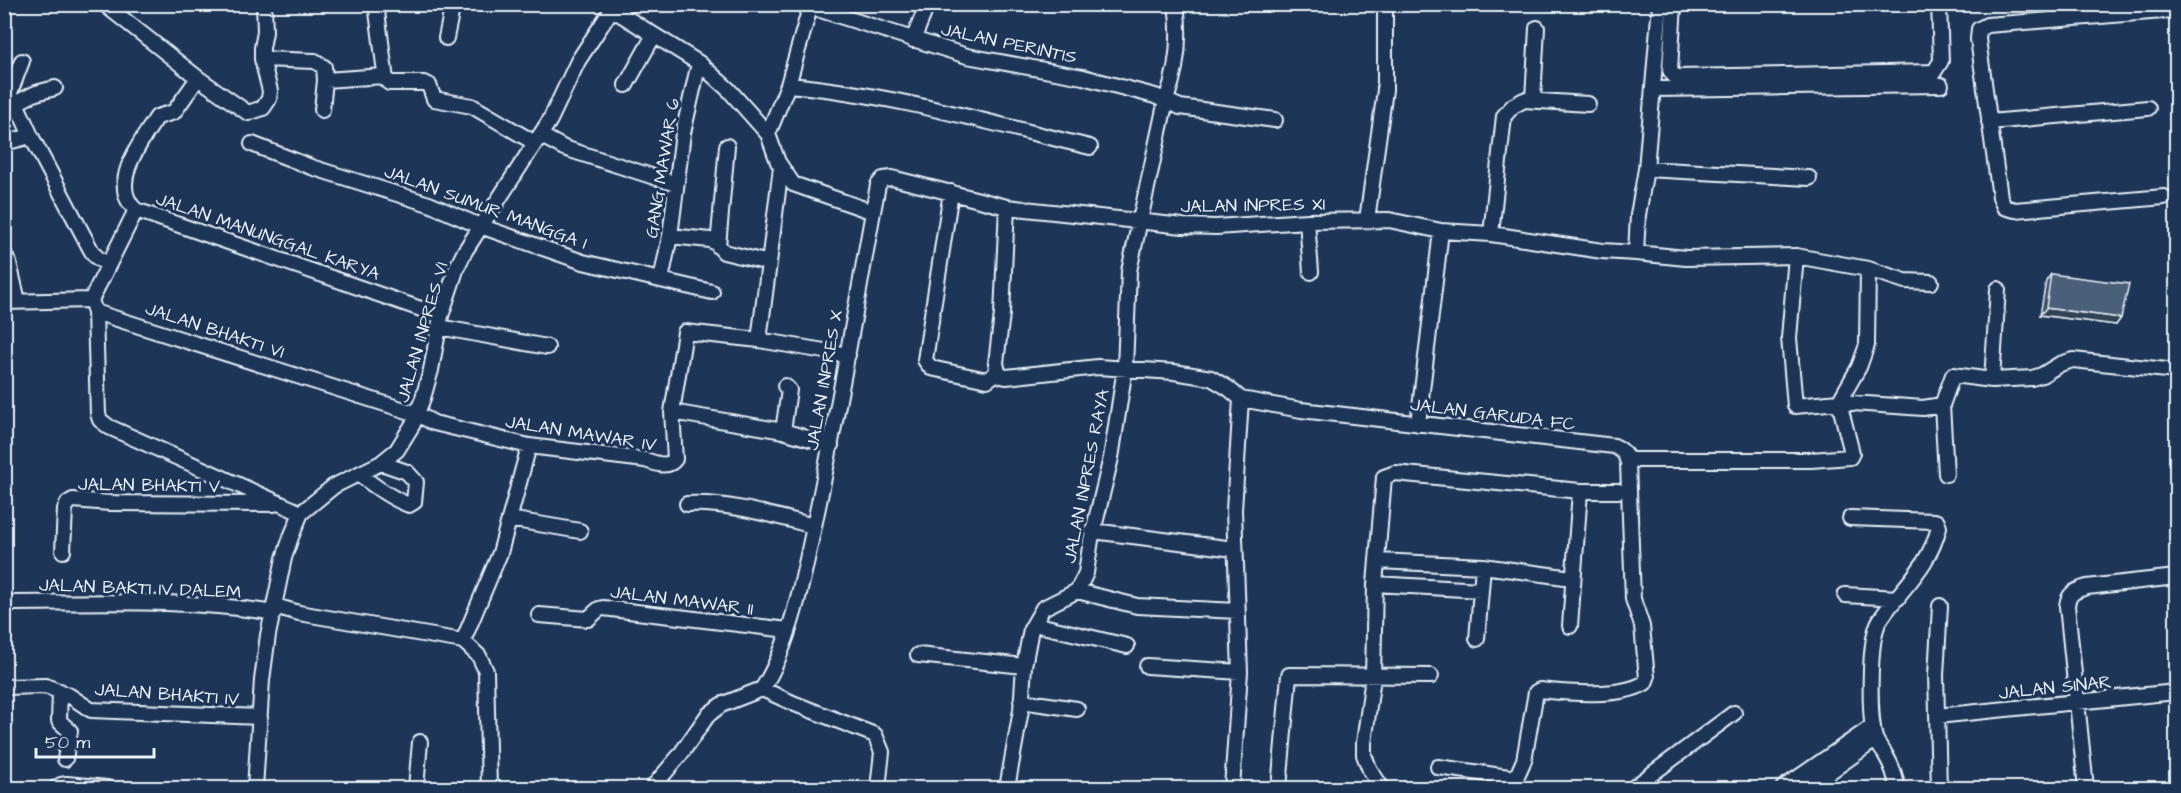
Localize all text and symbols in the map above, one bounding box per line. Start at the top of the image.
street label: JALAN PERINTIS [939,17,1079,70]
street label: GANG MAWAR 6 [639,96,686,240]
street label: JALAN SUMUR MANGGA I [381,159,591,256]
street label: JALAN MANUNGGAL KARYA [153,186,384,287]
street label: JALAN INPRES XI [1180,192,1326,219]
street label: JALAN INPRES VI [390,259,455,405]
street label: JALAN BHAKTI VI [142,296,288,365]
street label: JALAN INPRES X [800,308,849,452]
street label: JALAN INPRES RAYA [1057,386,1116,565]
street label: JALAN GARUDA FC [1409,392,1577,437]
street label: JALAN MAWAR IV [504,409,658,458]
street label: JALAN BHAKTI V [78,472,220,499]
street label: JALAN BAKTI IV DALEM [38,572,242,605]
street label: JALAN MAWAR II [609,579,755,622]
street label: JALAN SINAR [1997,669,2113,706]
street label: JALAN BHAKTI IV [94,677,240,712]
scale bar [36,721,154,759]
text: 50 m [45,730,90,755]

